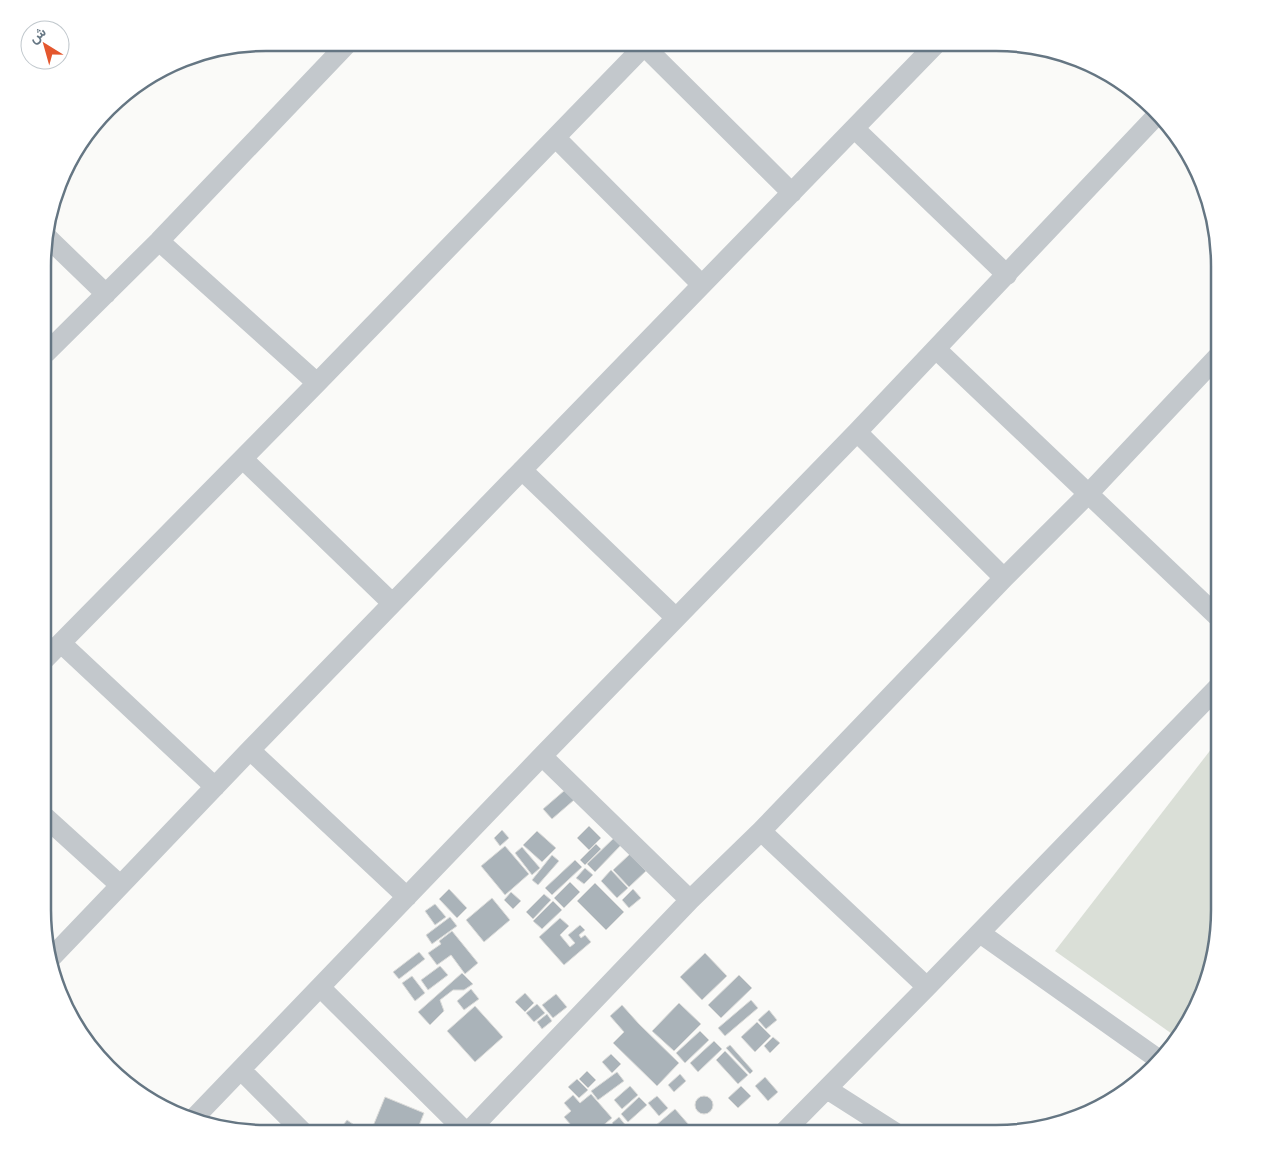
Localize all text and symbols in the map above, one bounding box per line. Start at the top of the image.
north arrow [20,20,70,70]
text: ش [26,23,49,47]

